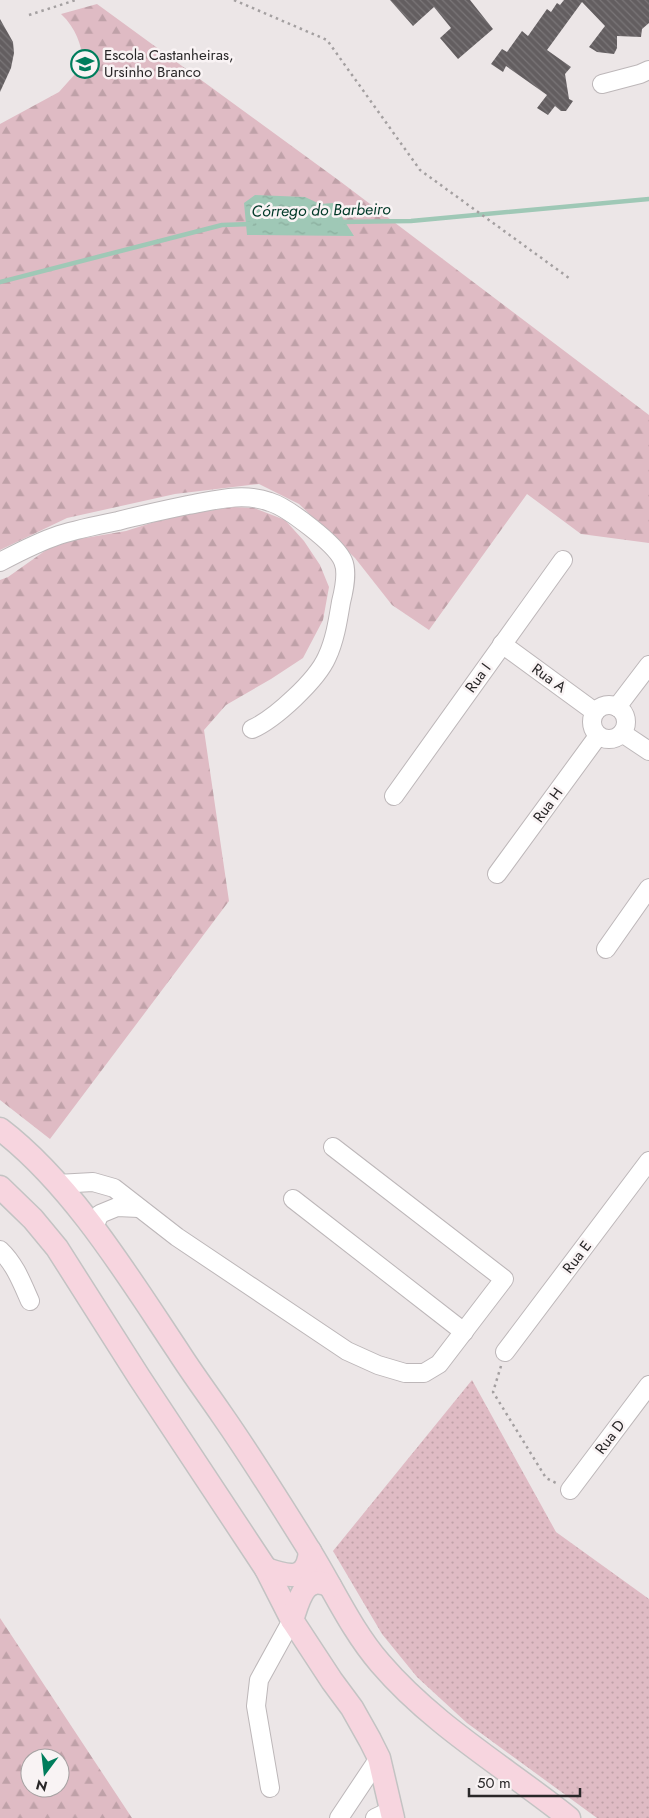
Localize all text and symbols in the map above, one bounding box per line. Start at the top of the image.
place label: Escola Castanheiras, Ursinho Branco [104,44,234,83]
school or university icon: Escola Castanheiras, Ursinho Branco [70,49,100,79]
water label: Córrego do Barbeiro [251,197,391,223]
street label: Rua A [527,658,571,698]
street label: Rua I [460,659,496,697]
street label: Rua H [528,783,568,827]
street label: Rua E [557,1236,597,1278]
street label: Rua D [590,1415,630,1459]
north arrow [20,1748,70,1798]
scale bar [469,1766,580,1798]
text: 50 m [477,1772,511,1794]
text: N [34,1774,50,1797]

